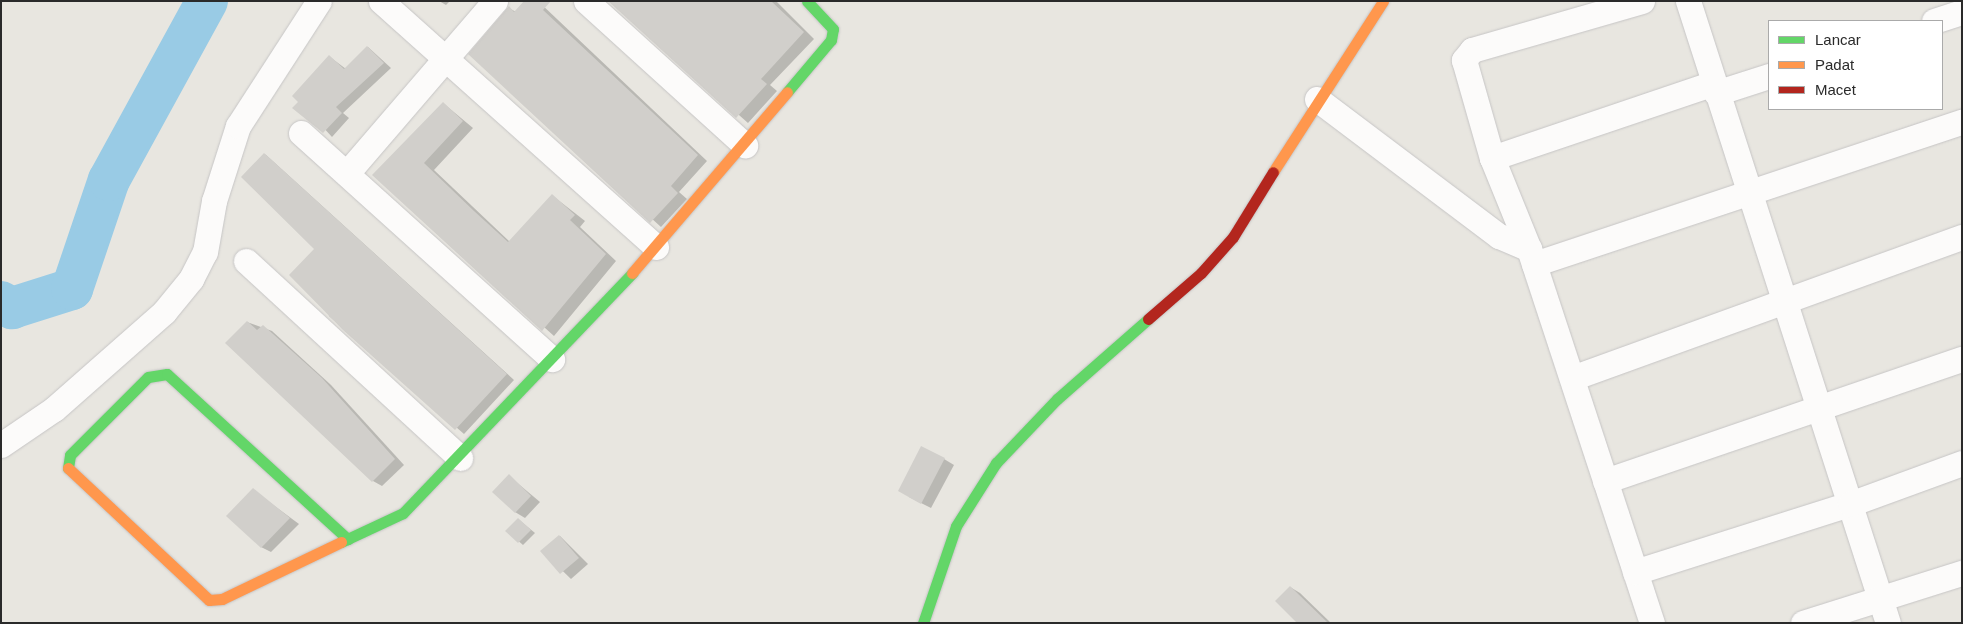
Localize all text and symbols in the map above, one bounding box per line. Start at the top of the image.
legend [1768,20,1943,110]
text: Lancar [1815,31,1861,48]
text: Padat [1815,56,1854,73]
text: Macet [1815,81,1856,98]

